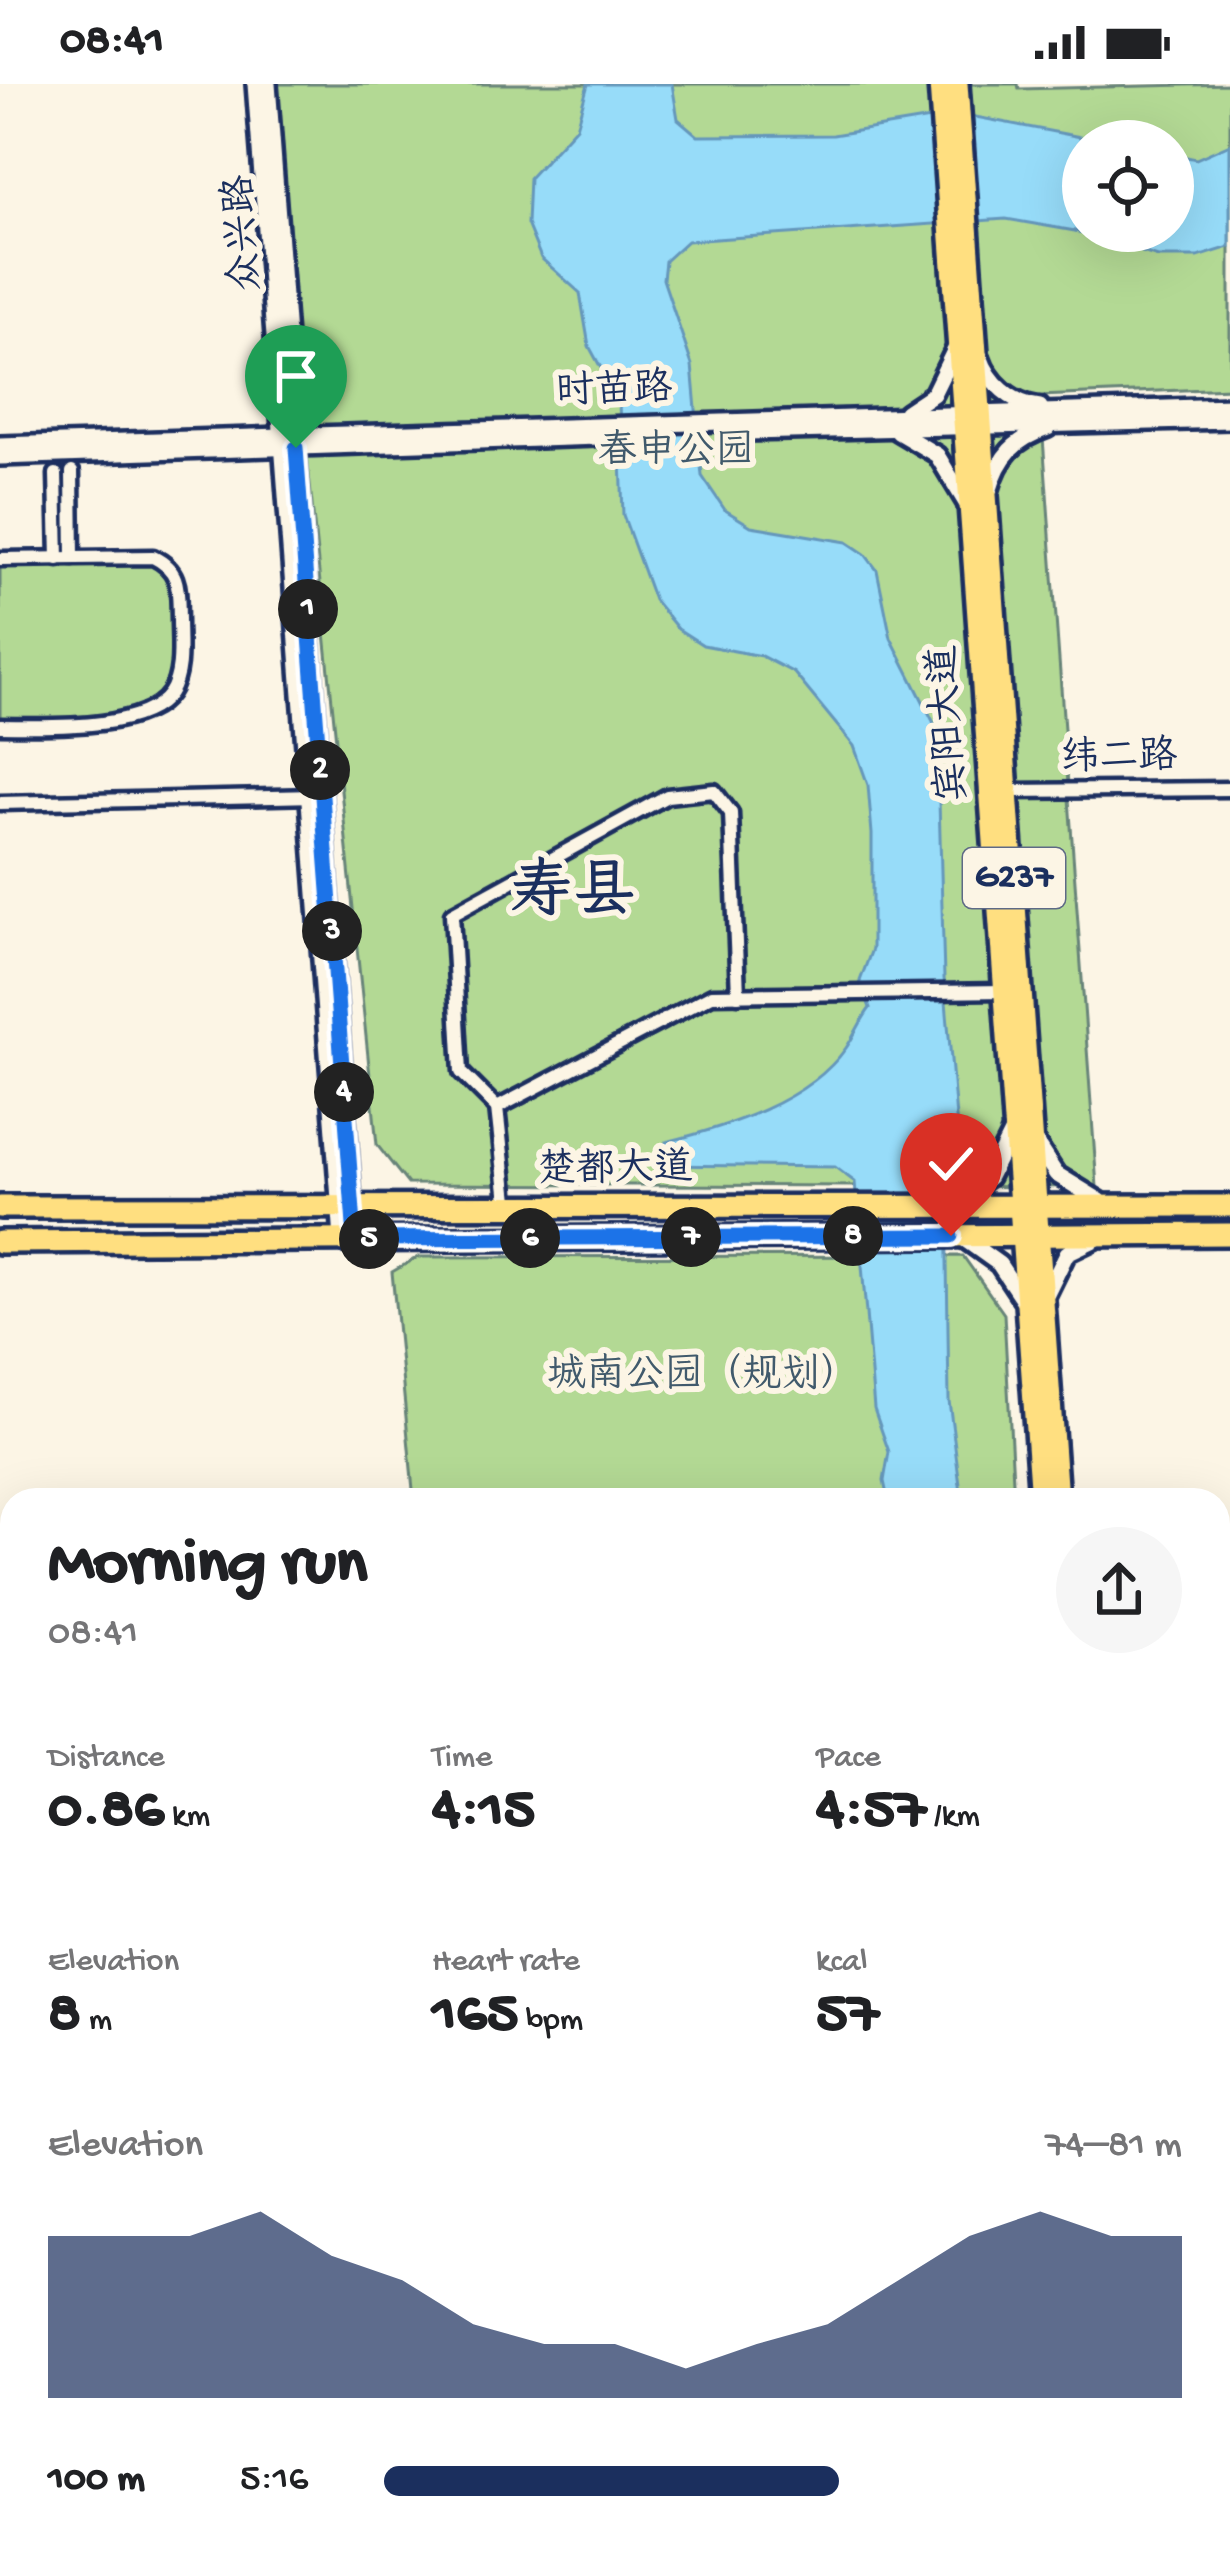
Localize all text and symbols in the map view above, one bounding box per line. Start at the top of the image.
text: 08:41 [60,16,164,69]
map controls [1062,120,1194,252]
button: locate [1062,120,1194,252]
street label: 众兴路 [216,173,273,293]
pin [245,325,347,448]
icon: arrive [263,343,329,409]
street label: 时苗路 [555,365,673,418]
park label: 春申公园 [598,428,754,477]
pin: 1 [278,579,338,639]
text: 1 [301,590,315,628]
street label: 宾阳大道 [921,644,979,803]
street label: 纬二路 [1060,733,1178,784]
pin: 2 [290,740,350,800]
text: 2 [312,751,328,789]
road number: G237 [963,848,1065,908]
district label: 寿县 [510,856,636,934]
pin: 3 [302,901,362,961]
text: 3 [323,912,341,950]
pin: 4 [314,1062,374,1122]
text: 4 [336,1073,352,1111]
pin [900,1113,1002,1236]
icon: check [918,1131,984,1197]
street label: 楚都大道 [537,1145,693,1196]
pin: 8 [823,1206,883,1266]
pin: 7 [661,1207,721,1267]
pin: 6 [500,1208,560,1268]
pin: 5 [339,1209,399,1269]
text: 8 [844,1217,862,1255]
text: 7 [682,1218,700,1256]
text: 6 [522,1219,538,1257]
text: 5 [360,1220,378,1258]
park label: 城南公园（规划） [547,1352,859,1401]
button: share [1056,1527,1182,1653]
text: Morning run [48,1528,367,1606]
text: 08:41 [48,1612,138,1658]
text: Distance [48,1740,165,1778]
text: Time [432,1740,492,1778]
text: Pace [816,1740,881,1778]
text: 0.86 [48,1778,164,1848]
text: 4:15 [432,1778,535,1848]
text: 4:57 [816,1778,926,1848]
text: km [164,1799,210,1837]
text: /km [926,1799,980,1837]
text: Elevation [48,1944,179,1982]
text: Heart rate [432,1944,580,1982]
text: kcal [816,1944,868,1982]
text: 8 [48,1982,81,2052]
text: 165 [432,1982,518,2052]
text: 57 [816,1982,879,2052]
text: m [81,2003,112,2041]
text: bpm [518,2003,583,2041]
text: Elevation [48,2124,203,2170]
text: 74–81 m [1045,2124,1182,2170]
text: 100 m [48,2458,145,2504]
text: 5:16 [240,2458,308,2504]

